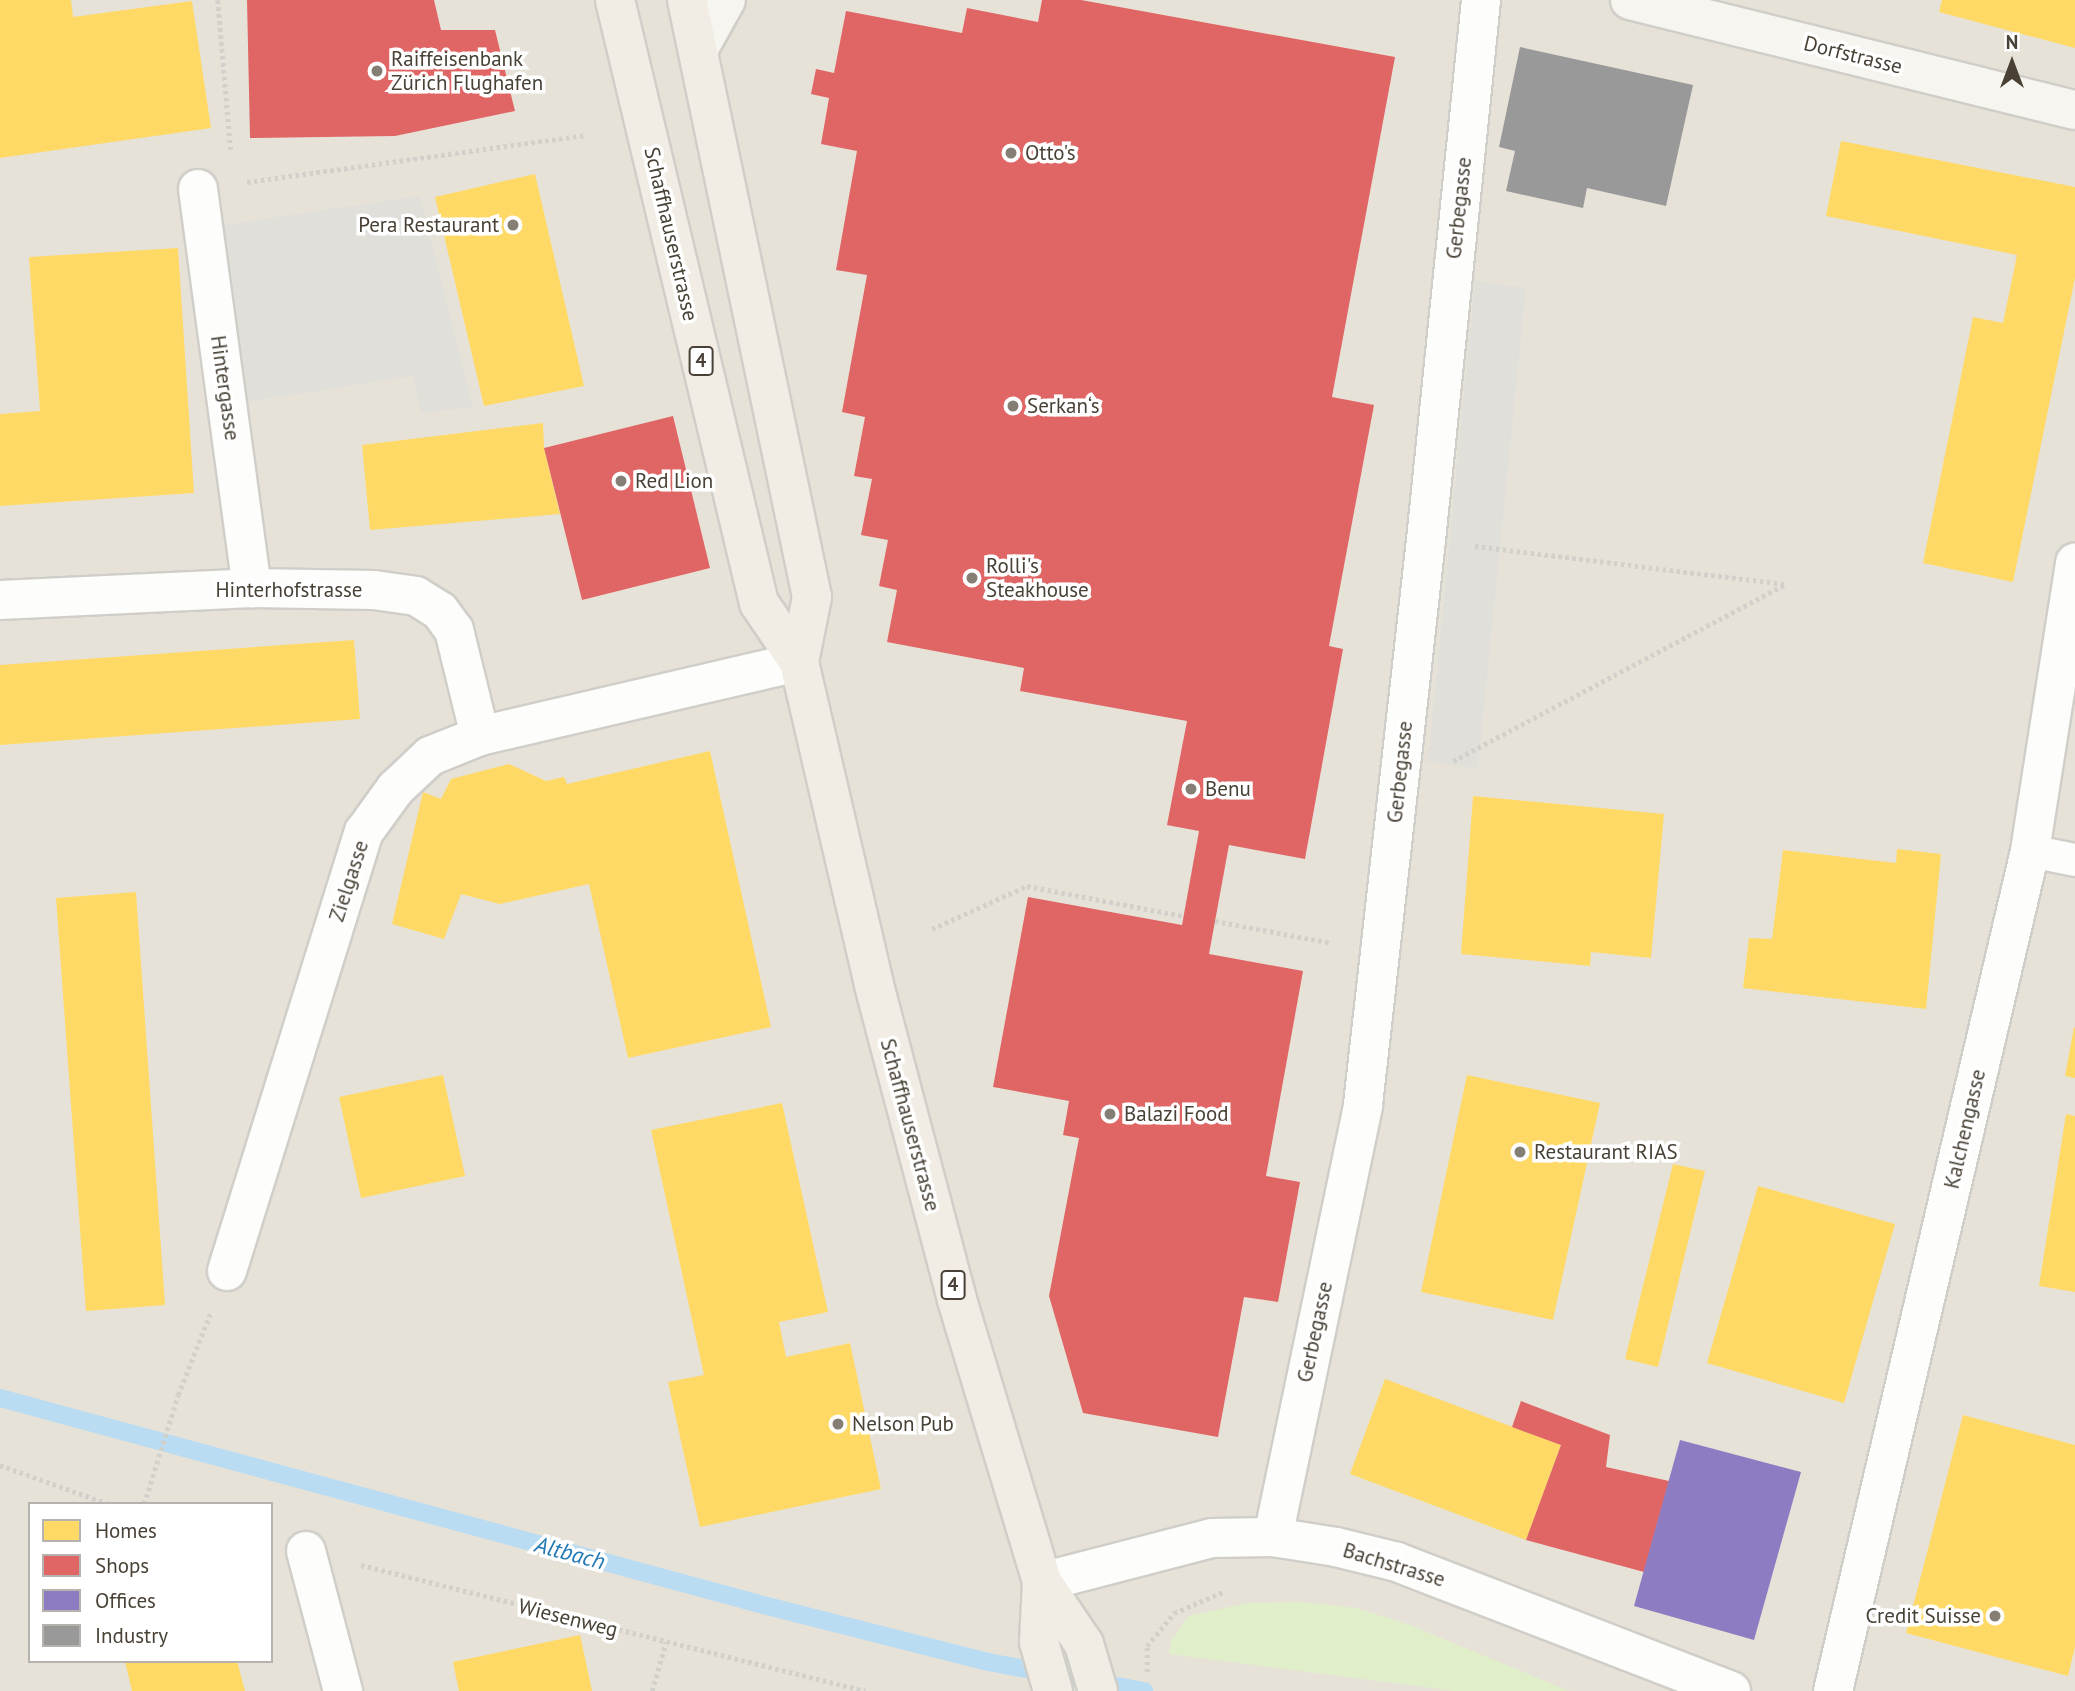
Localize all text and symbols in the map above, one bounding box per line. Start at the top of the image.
north arrow [1977,28,2047,98]
text: N [2006,30,2018,54]
street label: Dorfstrasse [1801,31,1905,79]
place label: Raiffeisenbank Zürich Flughafen [391,46,543,96]
marker: Raiffeisenbank Zürich Flughafen [369,63,385,79]
place label: Otto's [1025,140,1076,166]
street label: Schaffhauserstrasse [639,145,703,323]
marker: Otto's [1003,145,1019,161]
street label: Gerbegasse [1441,156,1477,260]
place label: Pera Restaurant [358,212,499,238]
marker: Pera Restaurant [505,217,521,233]
street label: Hintergasse [205,334,245,442]
road number: 4 [687,346,715,376]
place label: Serkan‘s [1027,393,1100,419]
marker: Serkan‘s [1005,398,1021,414]
place label: Red Lion [635,468,713,494]
marker: Red Lion [613,473,629,489]
place label: Rolli's Steakhouse [986,553,1089,603]
marker: Rolli's Steakhouse [964,570,980,586]
street label: Hinterhofstrasse [216,577,362,603]
street label: Gerbegasse [1382,720,1418,824]
place label: Benu [1205,776,1251,802]
marker: Benu [1183,781,1199,797]
street label: Zielgasse [324,837,374,925]
street label: Schaffhauserstrasse [875,1036,945,1214]
street label: Kalchengasse [1939,1067,1991,1191]
place label: Balazi Food [1124,1101,1229,1127]
marker: Balazi Food [1102,1106,1118,1122]
place label: Restaurant RIAS [1534,1139,1678,1165]
marker: Restaurant RIAS [1512,1144,1528,1160]
road number: 4 [939,1270,967,1301]
street label: Gerbegasse [1292,1279,1338,1385]
place label: Nelson Pub [852,1411,954,1437]
marker: Nelson Pub [830,1416,846,1432]
legend [28,1502,273,1663]
text: Homes [95,1517,157,1544]
water label: Altbach [532,1530,608,1576]
street label: Bachstrasse [1340,1538,1448,1592]
text: Shops [95,1552,149,1579]
text: Offices [95,1587,156,1614]
street label: Wiesenweg [516,1593,620,1643]
place label: Credit Suisse [1865,1603,1981,1629]
marker: Credit Suisse [1987,1608,2003,1624]
text: Industry [95,1622,168,1649]

